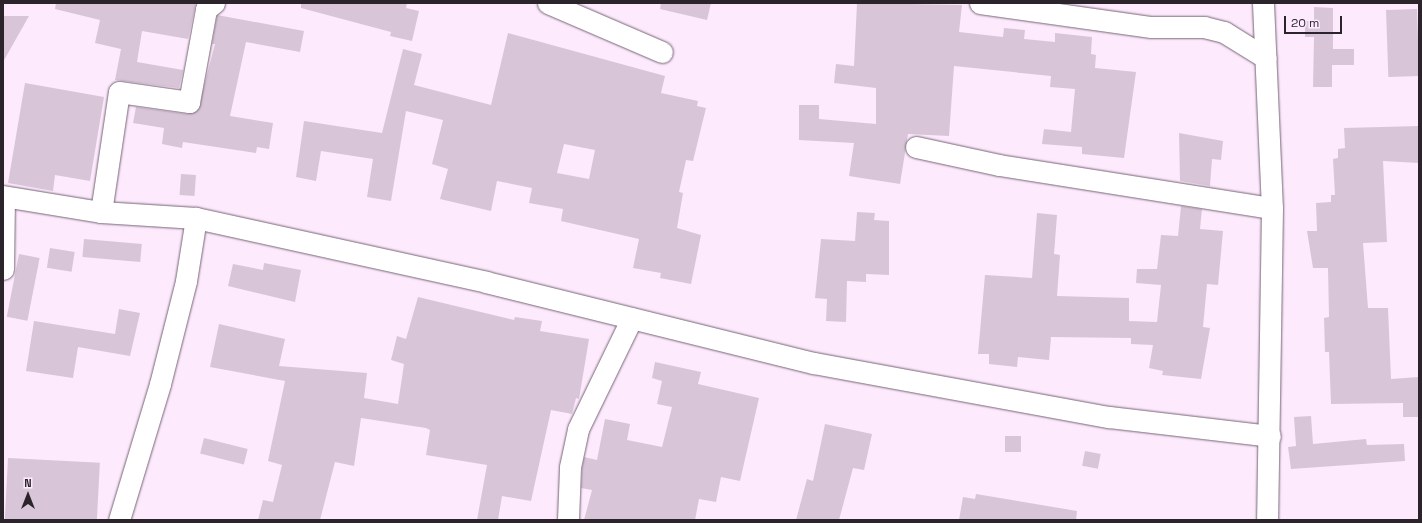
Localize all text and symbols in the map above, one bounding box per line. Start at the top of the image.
scale bar [1286,8,1344,34]
text: 20 m [1291,15,1319,31]
north arrow [8,475,48,515]
text: N [24,476,32,490]

